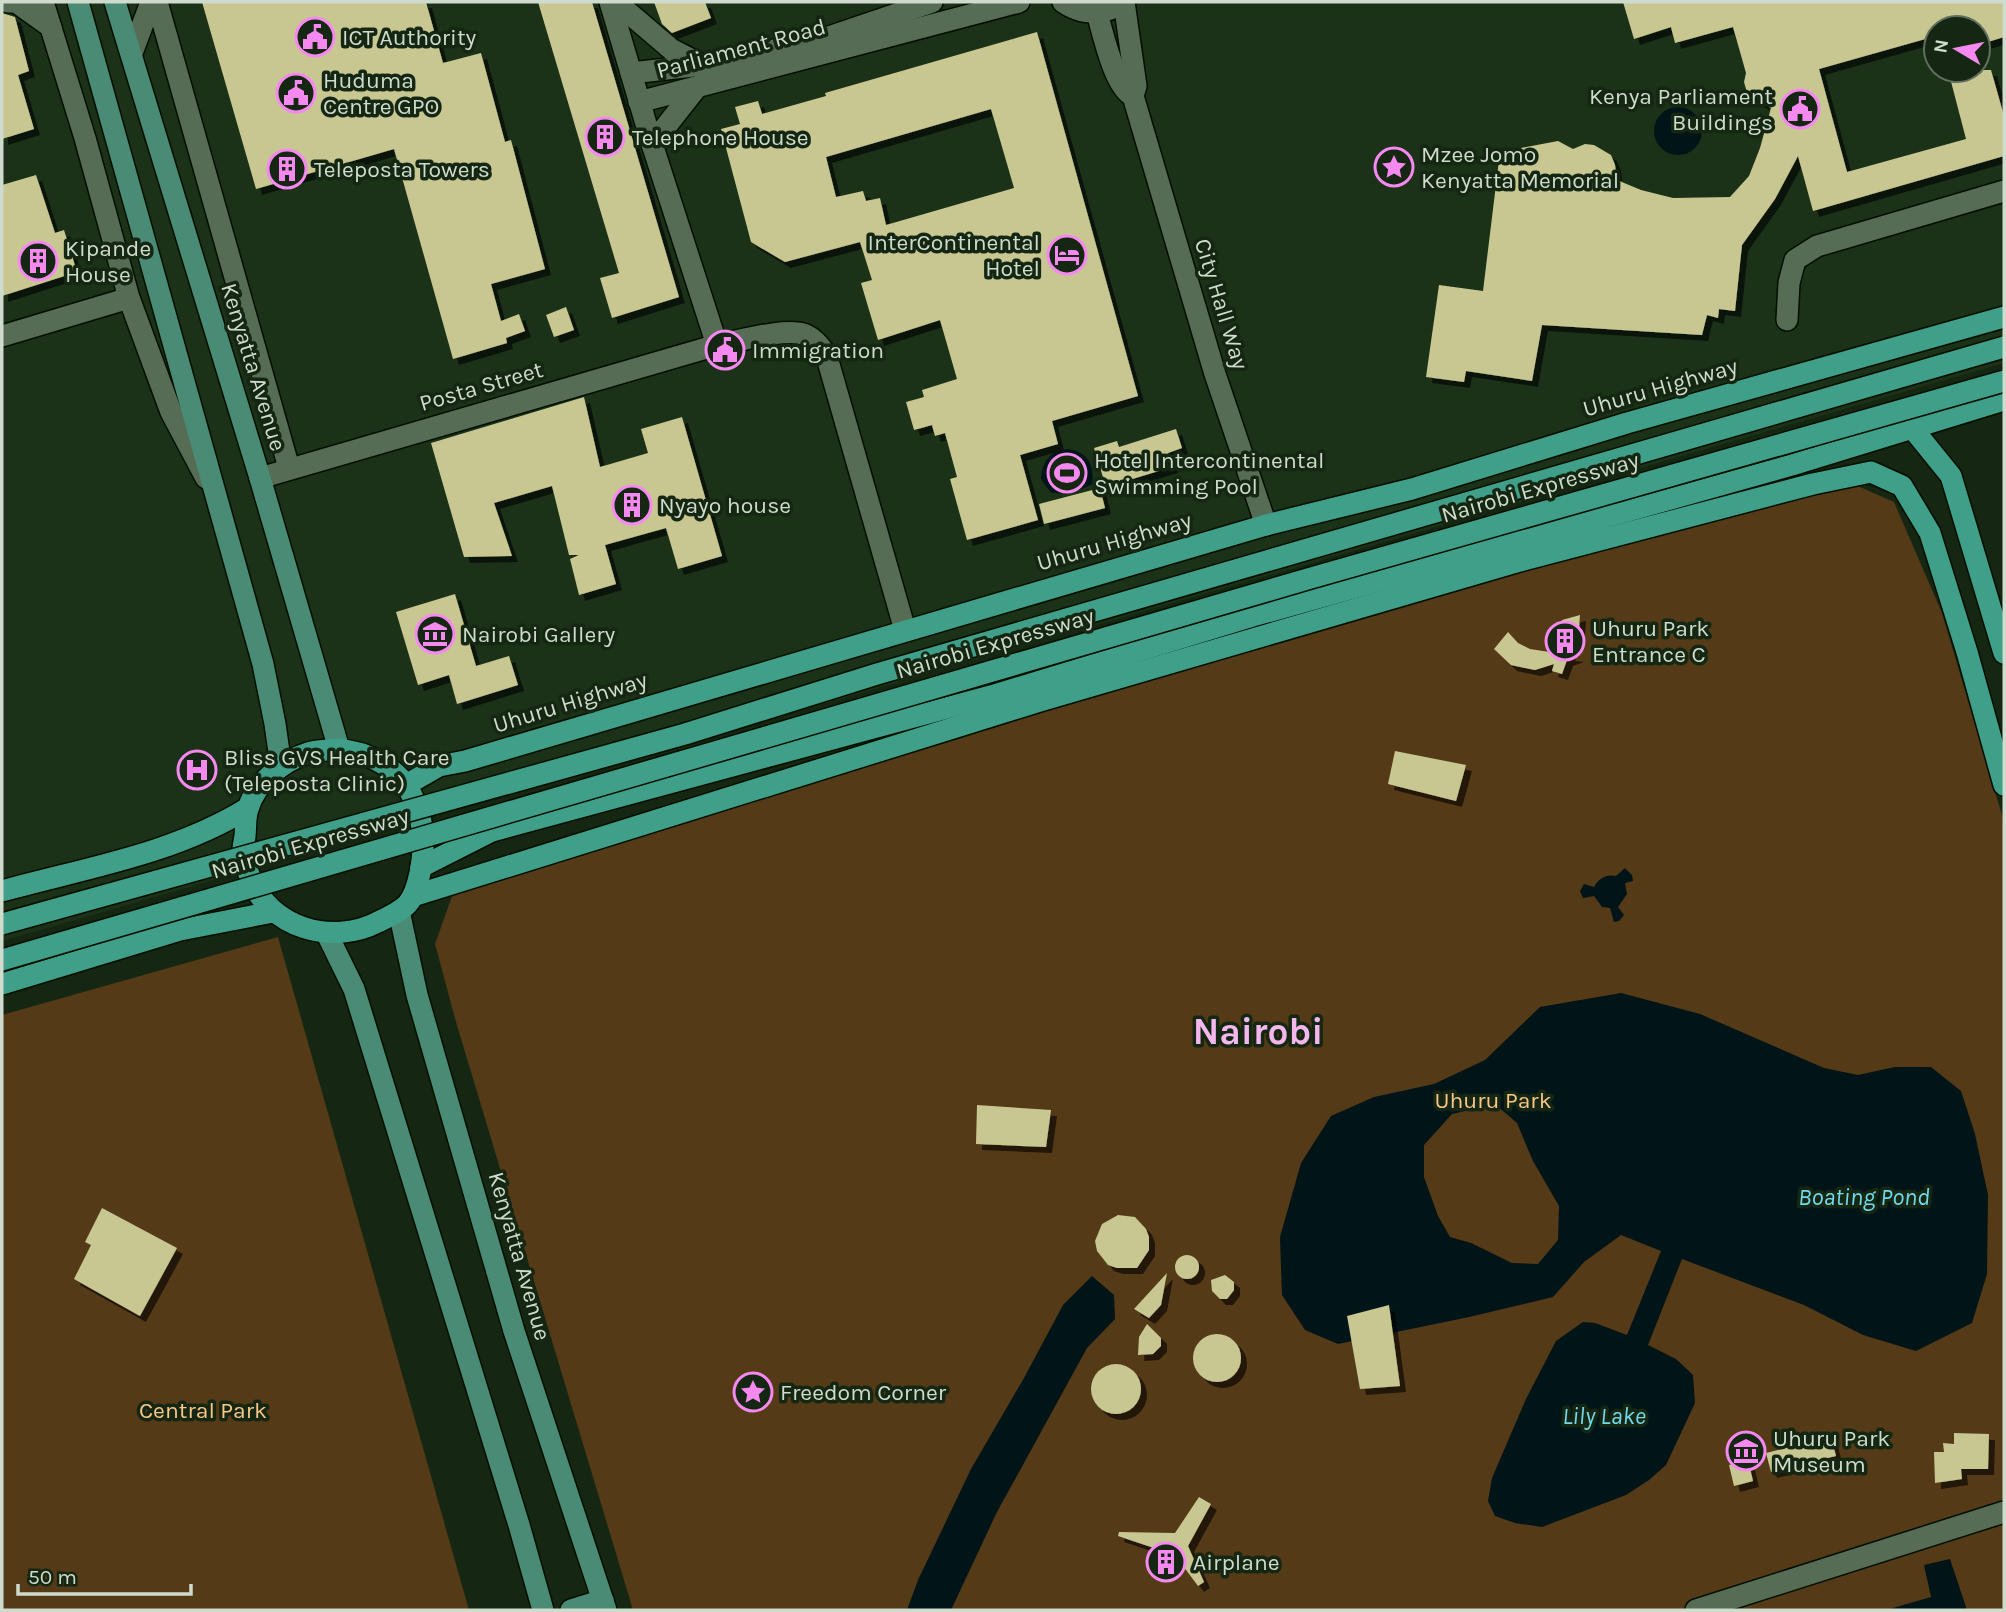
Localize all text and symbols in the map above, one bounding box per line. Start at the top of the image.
street label: Parliament Road [654,13,829,84]
north arrow [1922,14,1992,84]
public building icon: ICT Authority [294,16,336,58]
place label: ICT Authority [342,24,477,51]
text: N [1929,38,1953,55]
place label: Huduma Centre GPO [323,67,439,120]
public building icon: Huduma Centre GPO [275,72,317,114]
place label: Kenya Parliament Buildings [1589,83,1773,136]
public building icon: Kenya Parliament Buildings [1779,88,1821,130]
building icon: Telephone House [584,116,626,158]
place label: Telephone House [632,124,809,151]
place label: Mzee Jomo Kenyatta Memorial [1421,141,1619,194]
place icon: Mzee Jomo Kenyatta Memorial [1373,146,1415,188]
building icon: Teleposta Towers [266,148,308,190]
place label: Teleposta Towers [314,156,490,183]
place label: InterContinental Hotel [868,229,1040,282]
hotel icon: InterContinental Hotel [1046,234,1088,276]
place label: Kipande House [65,235,151,288]
street label: City Hall Way [1189,235,1254,373]
building icon: Kipande House [17,240,59,282]
street label: Kenyatta Avenue [215,280,292,454]
public building icon: Immigration [704,329,746,371]
place label: Immigration [752,337,884,364]
street label: Uhuru Highway [1580,352,1741,422]
street label: Posta Street [416,356,546,417]
street label: Nairobi Expressway [1438,446,1642,529]
place label: Hotel Intercontinental Swimming Pool [1094,447,1325,500]
sports icon: Hotel Intercontinental Swimming Pool [1046,452,1088,494]
building icon: Nyayo house [611,484,653,526]
place label: Nyayo house [659,492,791,519]
street label: Uhuru Highway [1034,506,1195,576]
street label: Nairobi Expressway [893,602,1097,685]
museum icon: Nairobi Gallery [414,613,456,655]
place label: Uhuru Park Entrance C [1592,615,1709,668]
building icon: Uhuru Park Entrance C [1544,620,1586,662]
place label: Nairobi Gallery [462,621,616,648]
street label: Uhuru Highway [490,666,651,739]
place label: Bliss GVS Health Care (Teleposta Clinic) [224,744,450,797]
hospital icon: Bliss GVS Health Care (Teleposta Clinic) [176,749,218,791]
street label: Nairobi Expressway [208,802,412,885]
district label: Nairobi [1193,1010,1323,1053]
park label: Uhuru Park [1434,1087,1552,1114]
street label: Kenyatta Avenue [483,1169,556,1344]
water label: Boating Pond [1798,1183,1930,1211]
place icon: Freedom Corner [732,1371,774,1413]
place label: Freedom Corner [780,1379,947,1406]
park label: Central Park [139,1397,267,1424]
water label: Lily Lake [1562,1402,1646,1430]
place label: Uhuru Park Museum [1773,1425,1890,1478]
museum icon: Uhuru Park Museum [1725,1430,1767,1472]
building icon: Airplane [1145,1541,1187,1583]
place label: Airplane [1193,1549,1280,1576]
scale bar [18,1552,191,1596]
text: 50 m [28,1565,77,1589]

